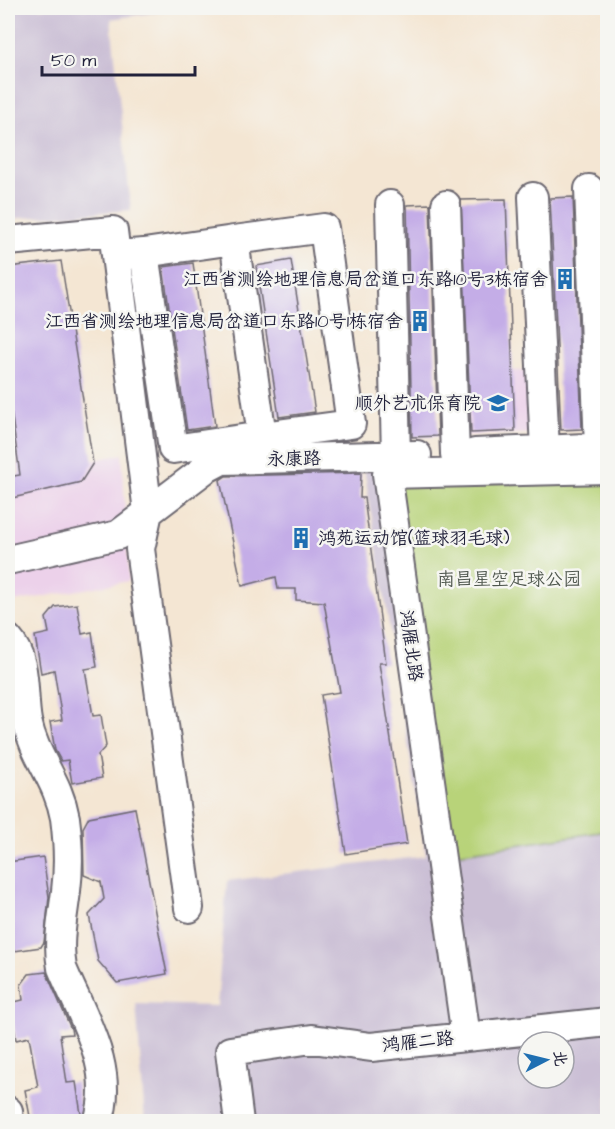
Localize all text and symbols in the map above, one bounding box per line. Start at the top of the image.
scale bar [42,39,195,77]
text: 50 m [51,48,96,73]
place label: 江西省测绘地理信息局岔道口东路10号3栋宿舍 [183,267,548,292]
building icon: 江西省测绘地理信息局岔道口东路10号3栋宿舍 [553,267,577,291]
place label: 江西省测绘地理信息局岔道口东路10号1栋宿舍 [45,309,403,334]
building icon: 江西省测绘地理信息局岔道口东路10号1栋宿舍 [408,309,432,333]
place label: 顺外艺术保育院 [355,391,481,416]
school or university icon: 顺外艺术保育院 [486,391,510,415]
street label: 永康路 [267,446,321,472]
building icon: 鸿苑运动馆(篮球羽毛球) [289,526,313,550]
place label: 鸿苑运动馆(篮球羽毛球) [318,526,510,551]
park label: 南昌星空足球公园 [437,567,581,592]
street label: 鸿雁北路 [394,609,428,683]
street label: 鸿雁二路 [381,1026,455,1058]
north arrow [516,1030,576,1090]
text: 北 [548,1049,572,1068]

